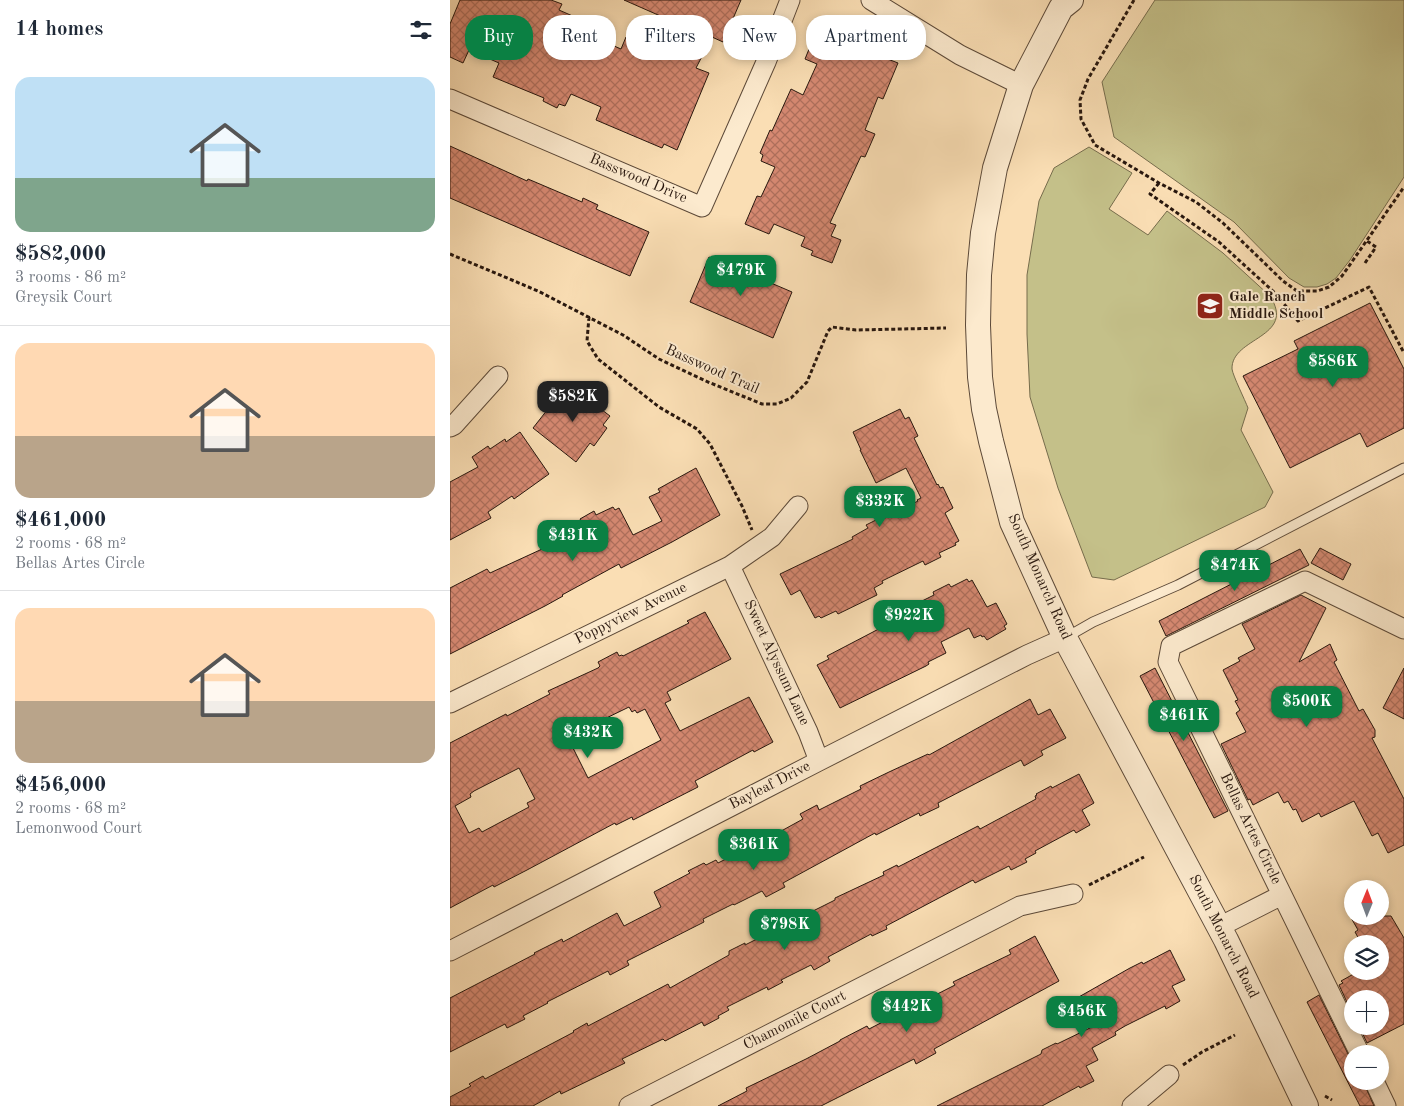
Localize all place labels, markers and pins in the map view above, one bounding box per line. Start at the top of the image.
pin: $479K [706,254,776,297]
place label: Gale Ranch Middle School [1229,290,1324,322]
school or university icon: Gale Ranch Middle School [1195,291,1225,321]
pin: $586K [1298,346,1368,388]
pin: $582K [538,380,608,423]
pin: $332K [845,486,915,528]
pin: $431K [538,520,608,562]
pin: $474K [1200,550,1270,592]
pin: $922K [874,600,944,642]
pin: $500K [1272,686,1342,728]
pin: $461K [1149,700,1219,742]
pin: $432K [553,716,623,759]
pin: $361K [719,828,789,871]
pin: $798K [750,908,820,951]
pin: $442K [872,990,942,1033]
pin: $456K [1047,996,1117,1038]

